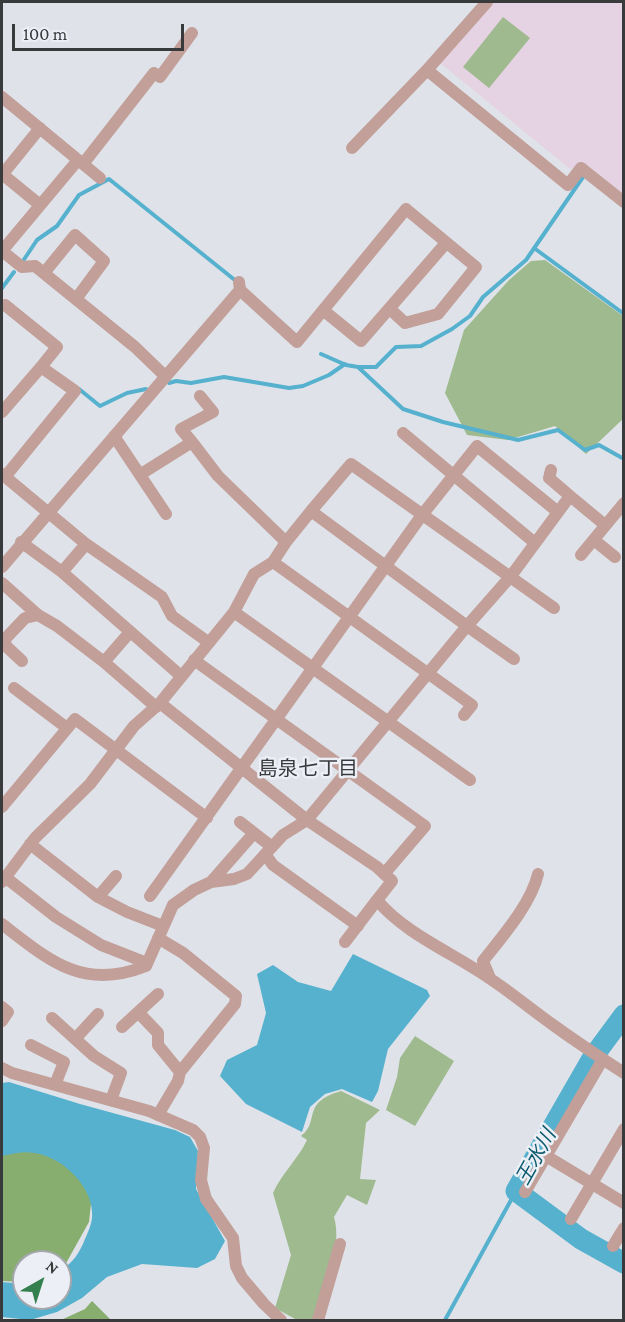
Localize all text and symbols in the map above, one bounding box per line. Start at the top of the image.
scale bar [15,12,188,50]
text: 100 m [23,24,67,44]
district label: 島泉七丁目 [258,757,358,781]
water label: 王水川 [511,1125,561,1189]
north arrow [12,1250,72,1310]
text: N [43,1257,62,1277]

